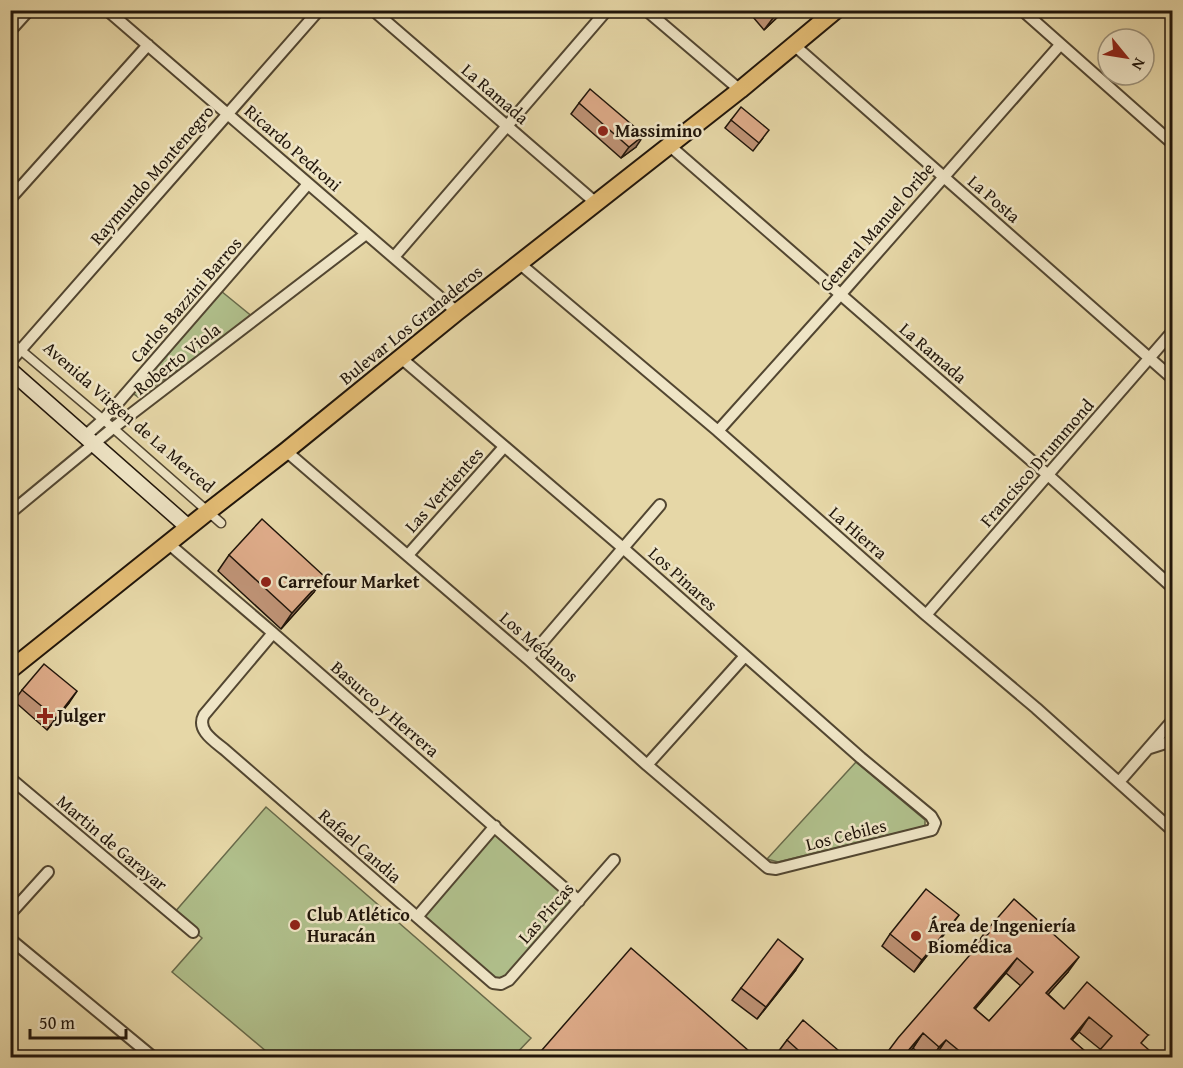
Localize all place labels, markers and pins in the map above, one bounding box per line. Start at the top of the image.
place label: Massimino [615,117,702,144]
marker: Massimino [596,124,610,138]
place label: Carrefour Market [278,568,420,595]
marker: Carrefour Market [259,575,273,589]
place label: Julger [54,702,106,729]
marker: Julger [38,709,52,723]
place label: Club Atlético Huracán [307,901,410,949]
place label: Área de Ingeniería Biomédica [928,912,1077,960]
marker: Club Atlético Huracán [288,918,302,932]
marker: Área de Ingeniería Biomédica [909,929,923,943]

